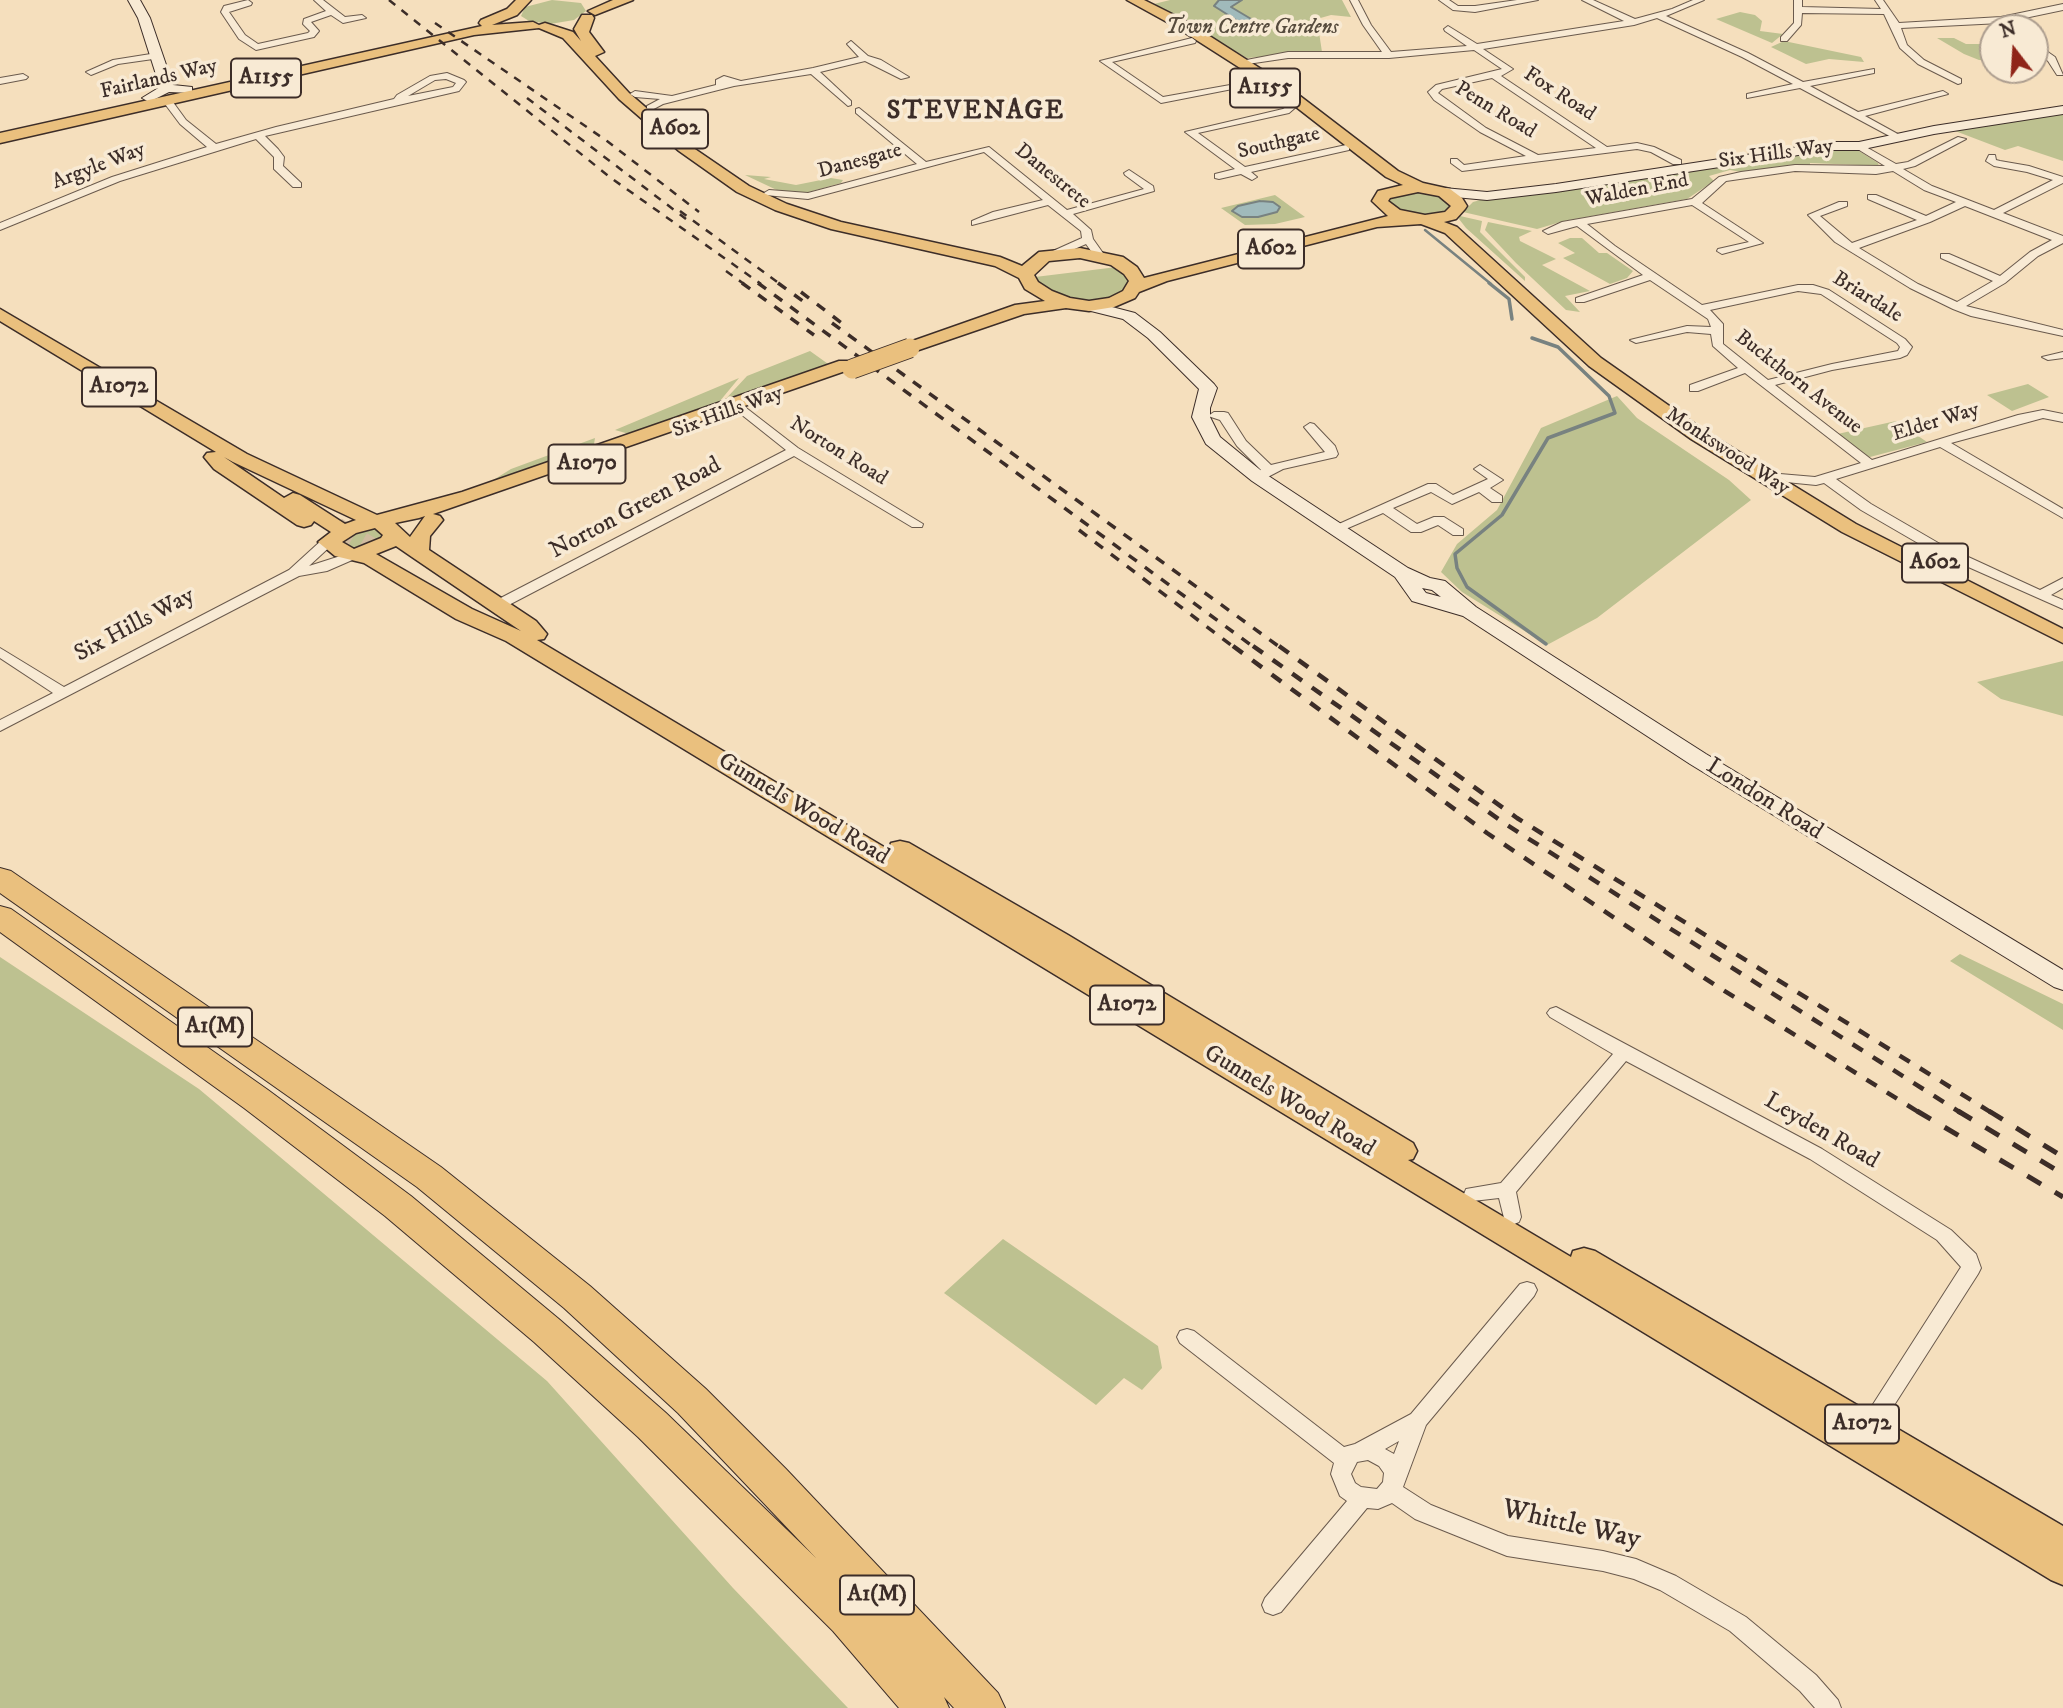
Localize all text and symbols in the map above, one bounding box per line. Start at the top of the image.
north arrow [1979,14,2049,84]
park label: Town Centre Gardens [1166,16,1338,42]
text: N [1997,17,2019,44]
street label: Fairlands Way [98,54,220,106]
road number: A1155 [231,58,301,97]
street label: Fox Road [1518,62,1600,128]
road number: A1155 [1230,68,1300,108]
street label: Penn Road [1450,77,1540,145]
district label: STEVENAGE [888,97,1064,129]
road number: A602 [642,110,708,148]
street label: Southgate [1235,122,1323,166]
street label: Six Hills Way [1717,135,1835,175]
street label: Argyle Way [49,138,149,196]
street label: Danesgate [815,139,905,185]
street label: Danestrete [1009,139,1095,215]
street label: Walden End [1583,169,1691,213]
road number: A602 [1238,230,1304,268]
street label: Briardale [1828,267,1906,329]
street label: Buckthorn Avenue [1729,326,1867,440]
road number: A1072 [82,368,156,406]
street label: Six Hills Way [670,381,786,445]
street label: Elder Way [1890,398,1982,448]
street label: Monkswood Way [1660,402,1794,502]
street label: Norton Road [784,412,892,492]
road number: A1070 [548,445,626,484]
street label: Norton Green Road [545,452,727,566]
road number: A602 [1902,544,1968,582]
street label: Six Hills Way [70,582,200,670]
street label: Gunnels Wood Road [712,748,894,872]
street label: London Road [1700,753,1828,847]
road number: A1072 [1090,986,1164,1024]
road number: A1(M) [178,1008,252,1046]
street label: Gunnels Wood Road [1198,1040,1380,1164]
street label: Leyden Road [1758,1088,1884,1176]
road number: A1072 [1825,1404,1899,1443]
street label: Whittle Way [1498,1494,1644,1558]
road number: A1(M) [840,1576,914,1614]

